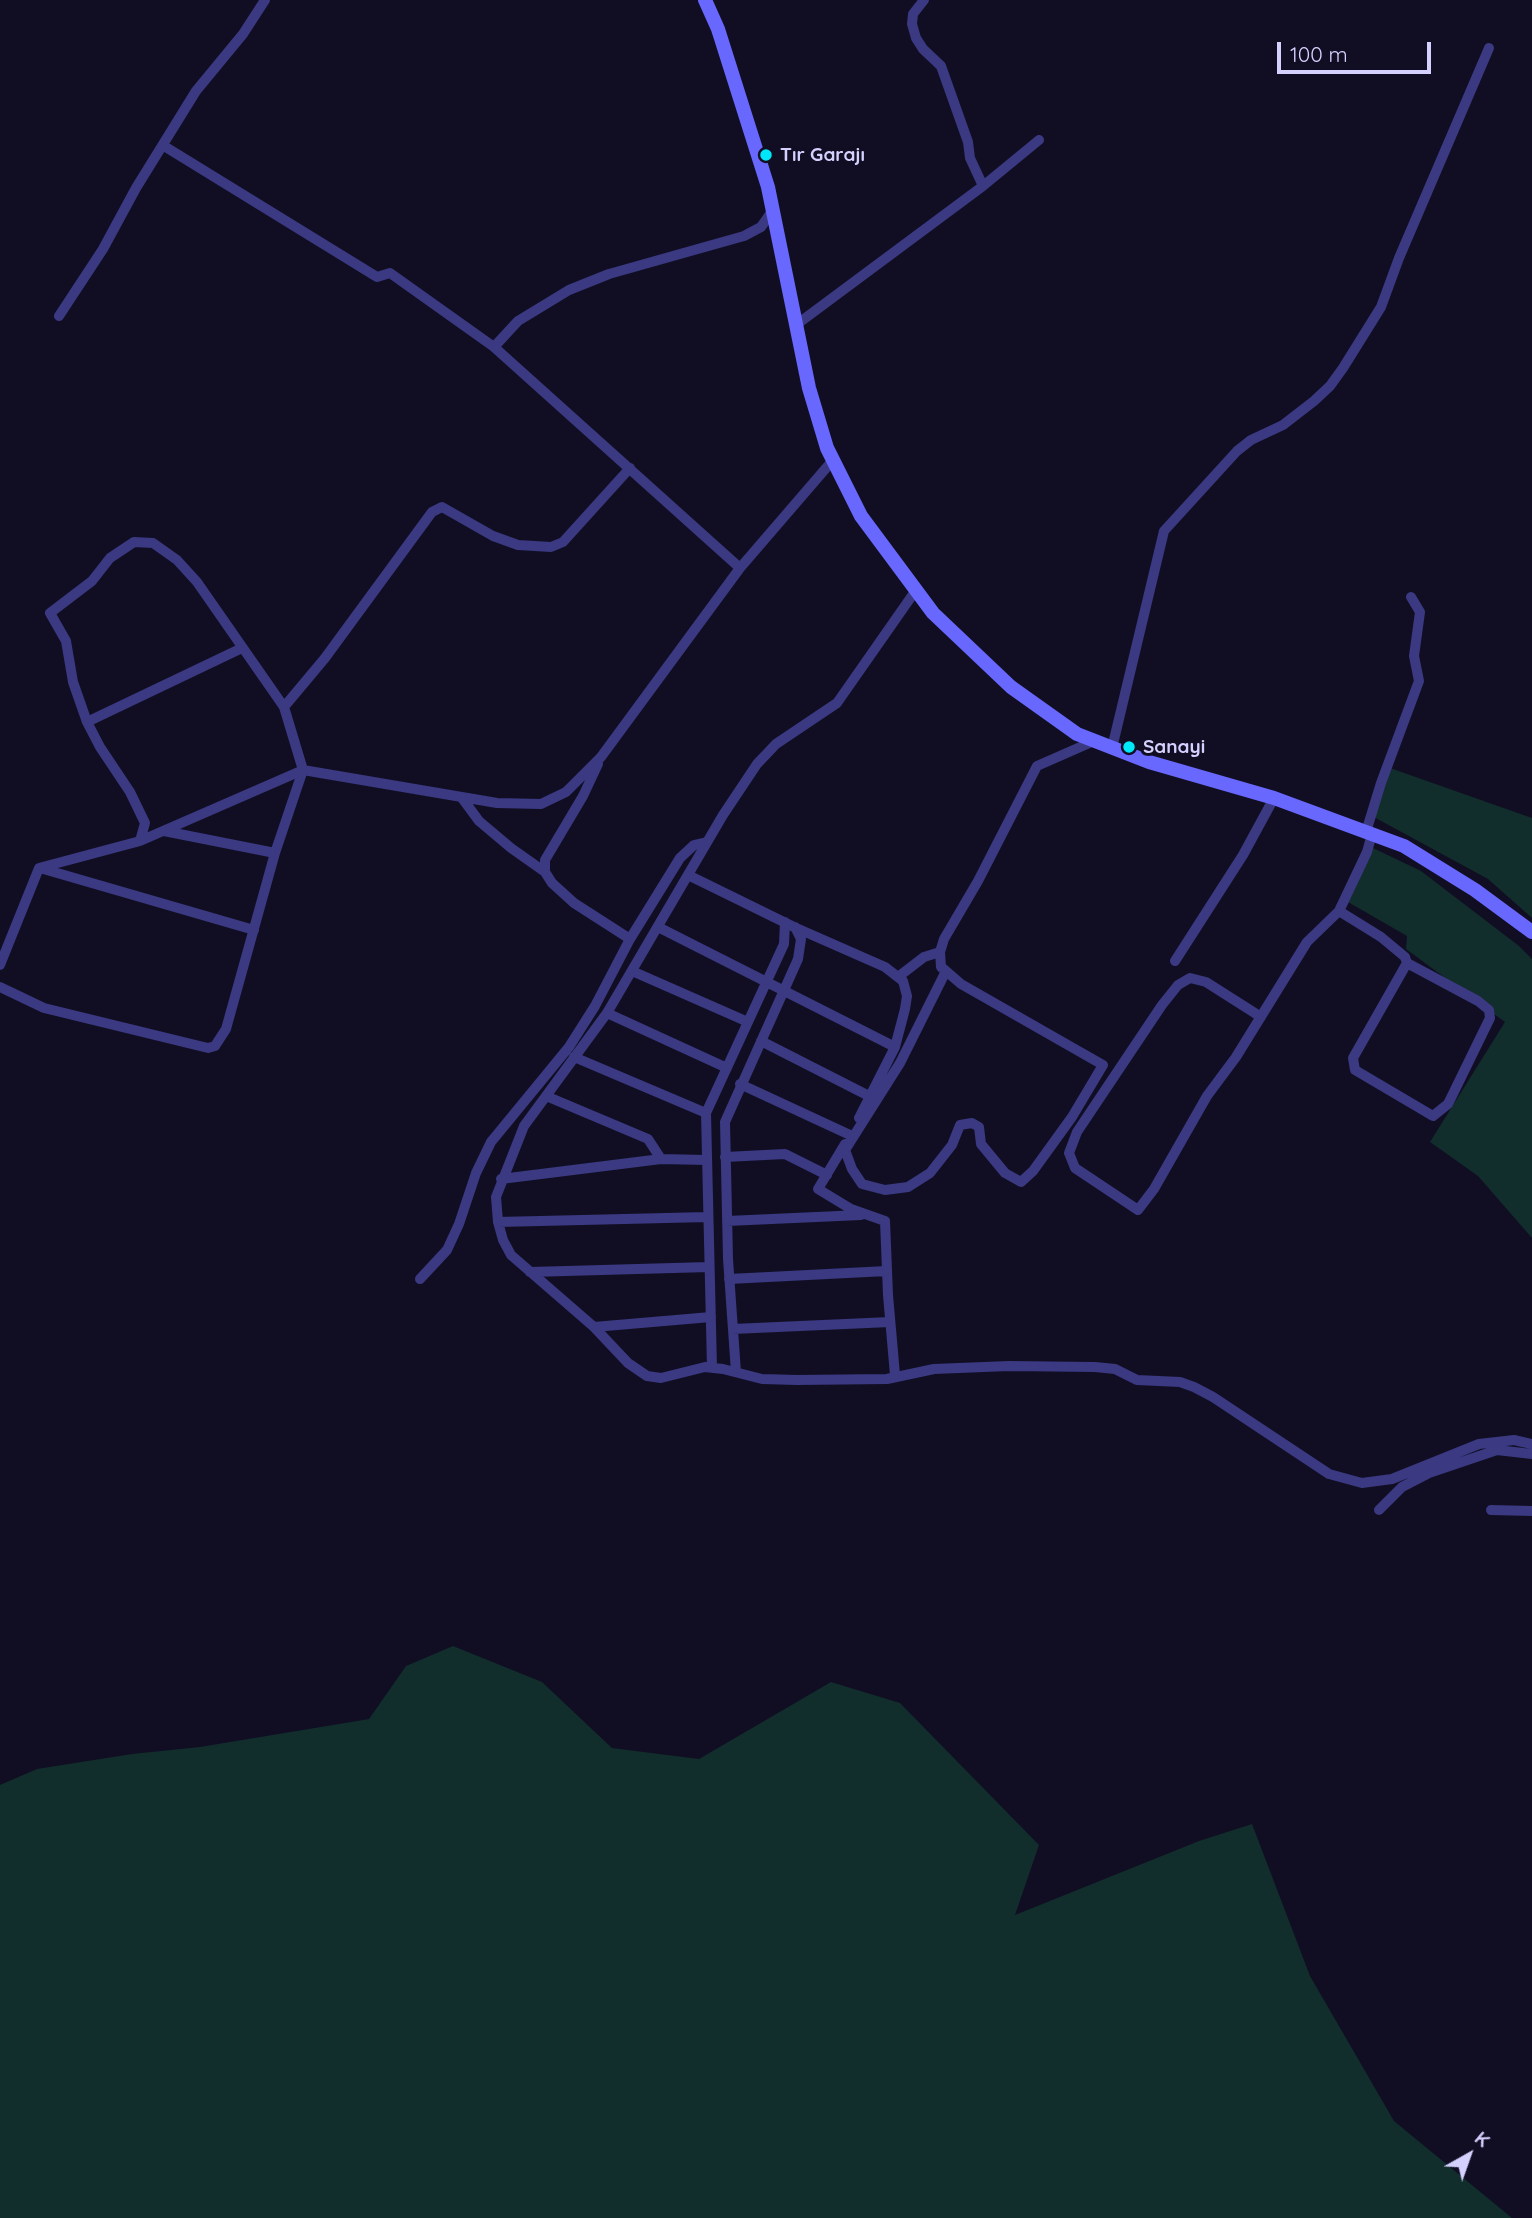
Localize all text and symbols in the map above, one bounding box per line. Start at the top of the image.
scale bar [1280,28,1434,72]
text: 100 m [1290,41,1348,67]
place label: Tır Garajı [780,144,865,166]
marker: Tır Garajı [758,147,774,163]
place label: Sanayi [1143,736,1205,758]
marker: Sanayi [1121,739,1137,755]
north arrow [1434,2120,1504,2190]
text: K [1470,2126,1495,2152]

